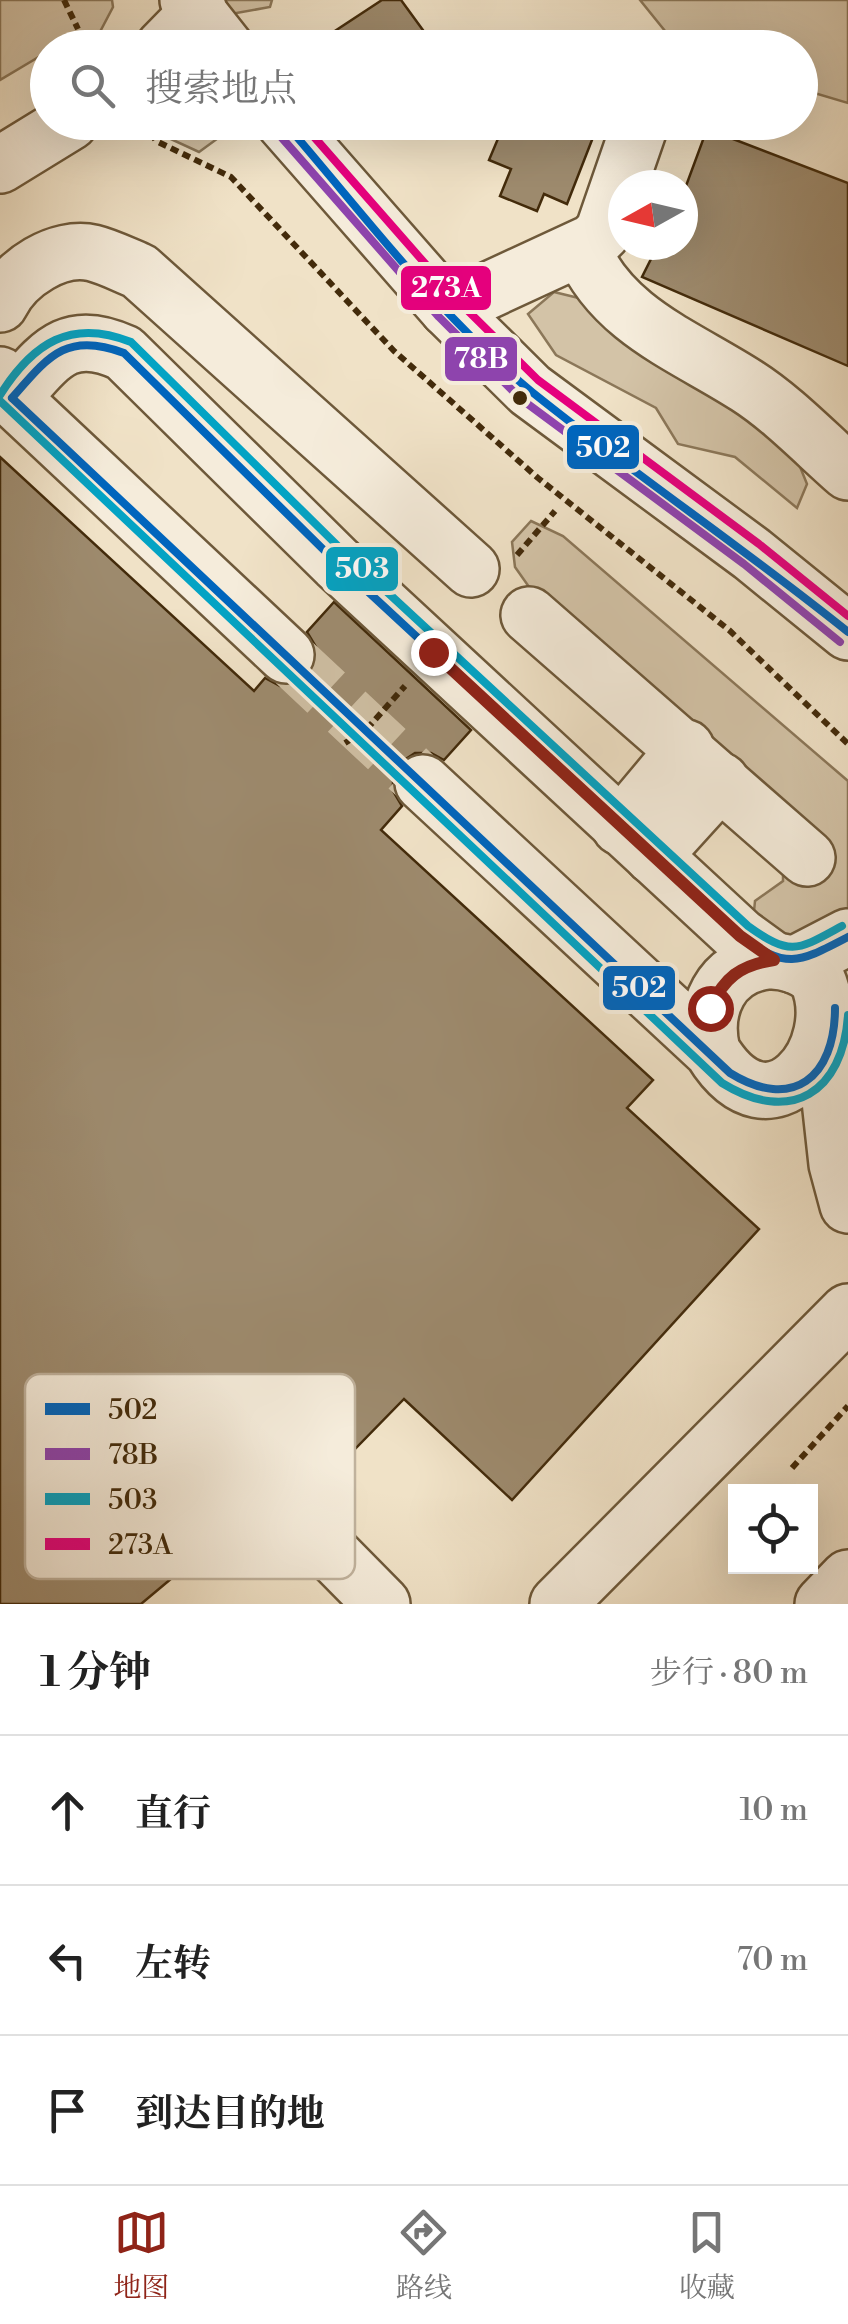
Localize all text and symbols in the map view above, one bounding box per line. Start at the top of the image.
search box [30,30,818,140]
icon: search [65,58,120,113]
text: 搜索地点 [145,66,297,113]
north arrow [608,170,698,260]
line badge: 273A [399,264,493,312]
text: 273A [411,271,482,306]
line badge: 78B [443,335,519,383]
text: 78B [454,342,508,377]
unlabelled marker [510,388,530,408]
line badge: 502 [565,423,641,471]
text: 502 [576,431,630,466]
line badge: 503 [324,545,400,593]
text: 503 [335,552,389,587]
route end [411,630,457,676]
line badge: 502 [601,964,677,1012]
text: 502 [612,971,666,1006]
route start [688,986,734,1032]
legend [25,1374,355,1579]
text: 502 [108,1393,158,1428]
text: 78B [108,1438,158,1473]
text: 503 [108,1483,157,1518]
map controls [728,1484,818,1574]
button: locate [728,1484,818,1574]
text: 273A [108,1528,173,1563]
text: 1 分钟 [40,1647,151,1700]
text: 步行 · 80 m [650,1653,808,1693]
icon: ahead [40,1783,95,1838]
text: 10 m [739,1790,808,1830]
text: 直行 [135,1791,211,1838]
icon: left [40,1933,95,1988]
text: 70 m [737,1940,808,1980]
text: 左转 [135,1941,211,1988]
icon: arrive [40,2083,95,2138]
text: 到达目的地 [135,2091,325,2138]
tab: 地图 [113,2205,169,2306]
tab: 路线 [396,2205,452,2306]
tab: 收藏 [679,2205,735,2306]

